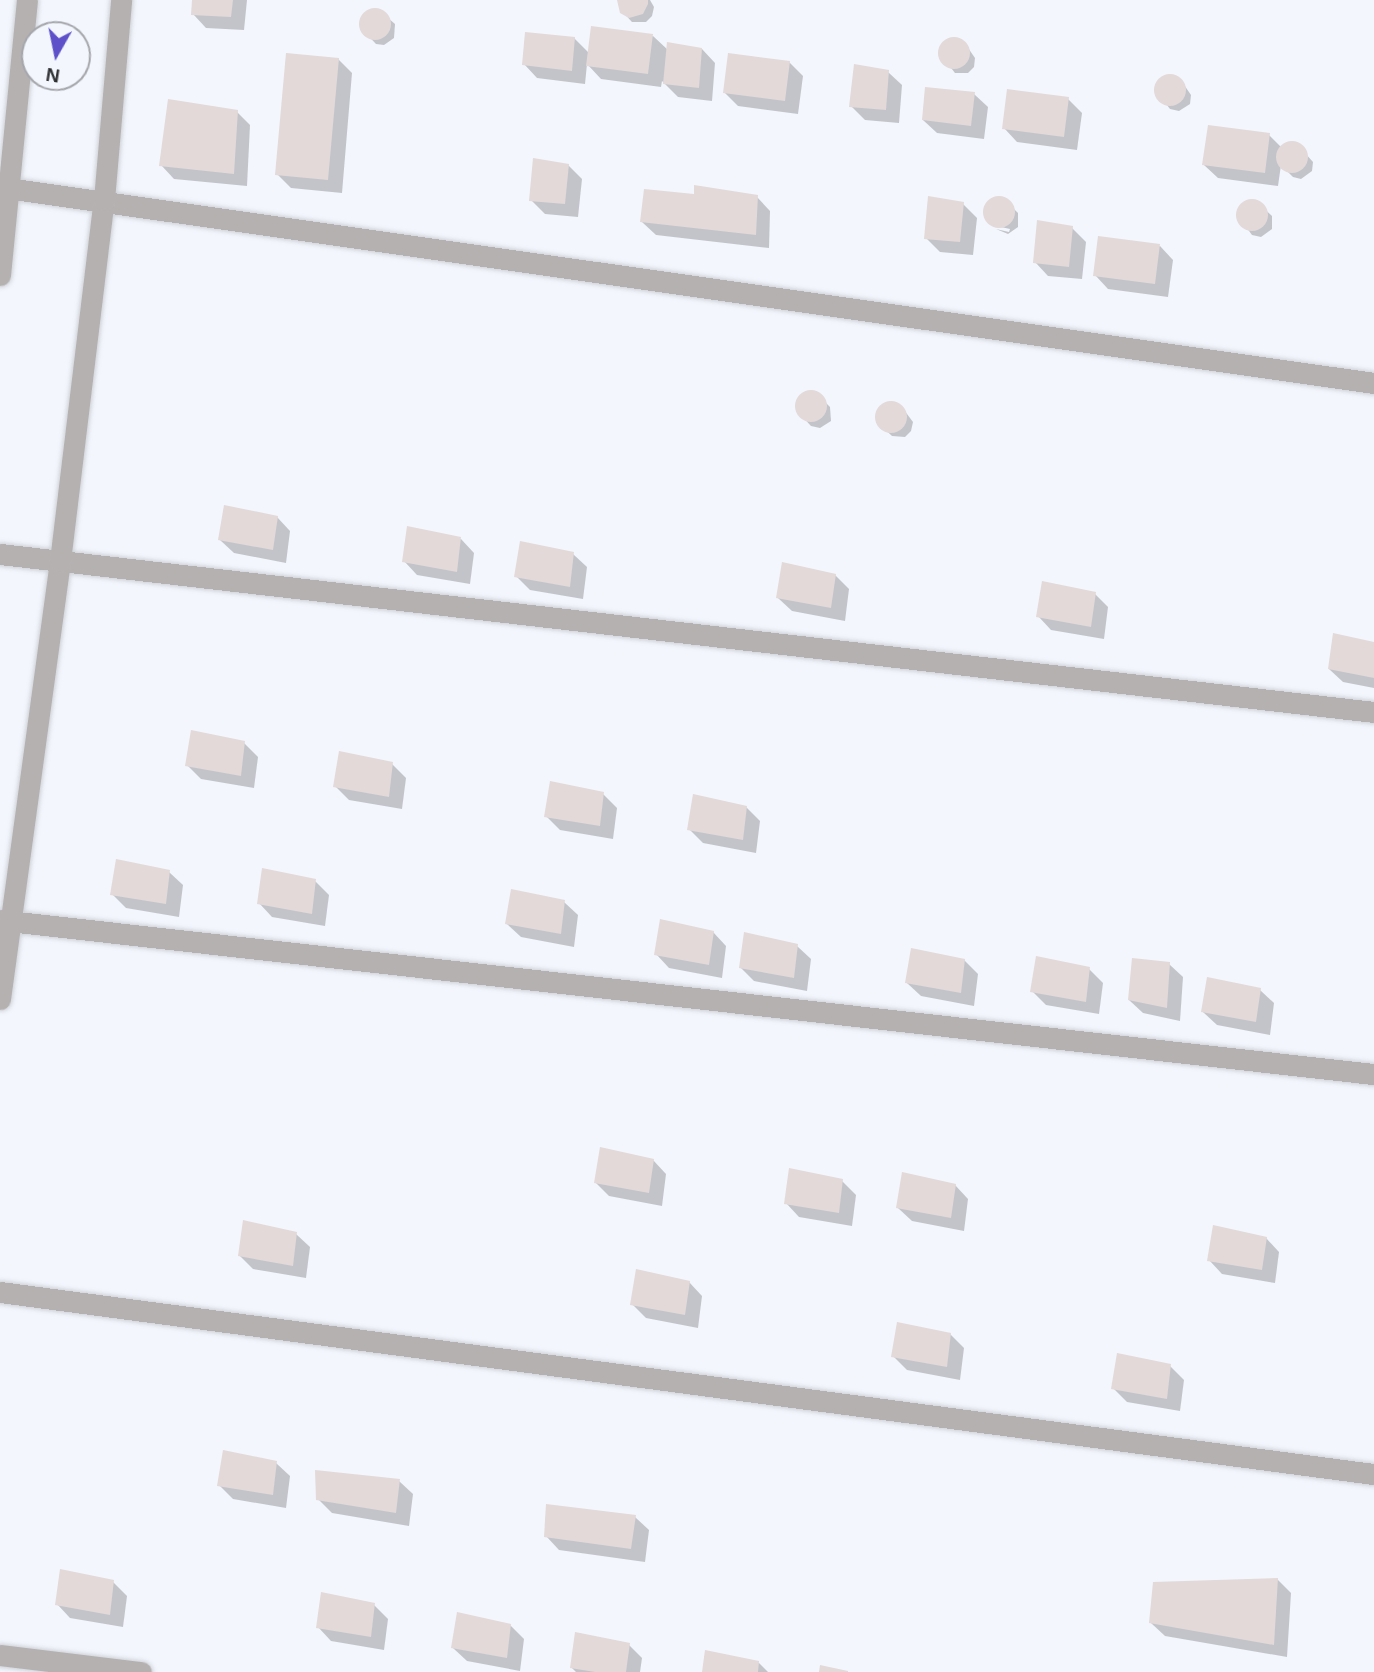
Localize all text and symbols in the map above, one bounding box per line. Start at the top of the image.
north arrow [21,21,91,91]
text: N [45,64,61,87]

